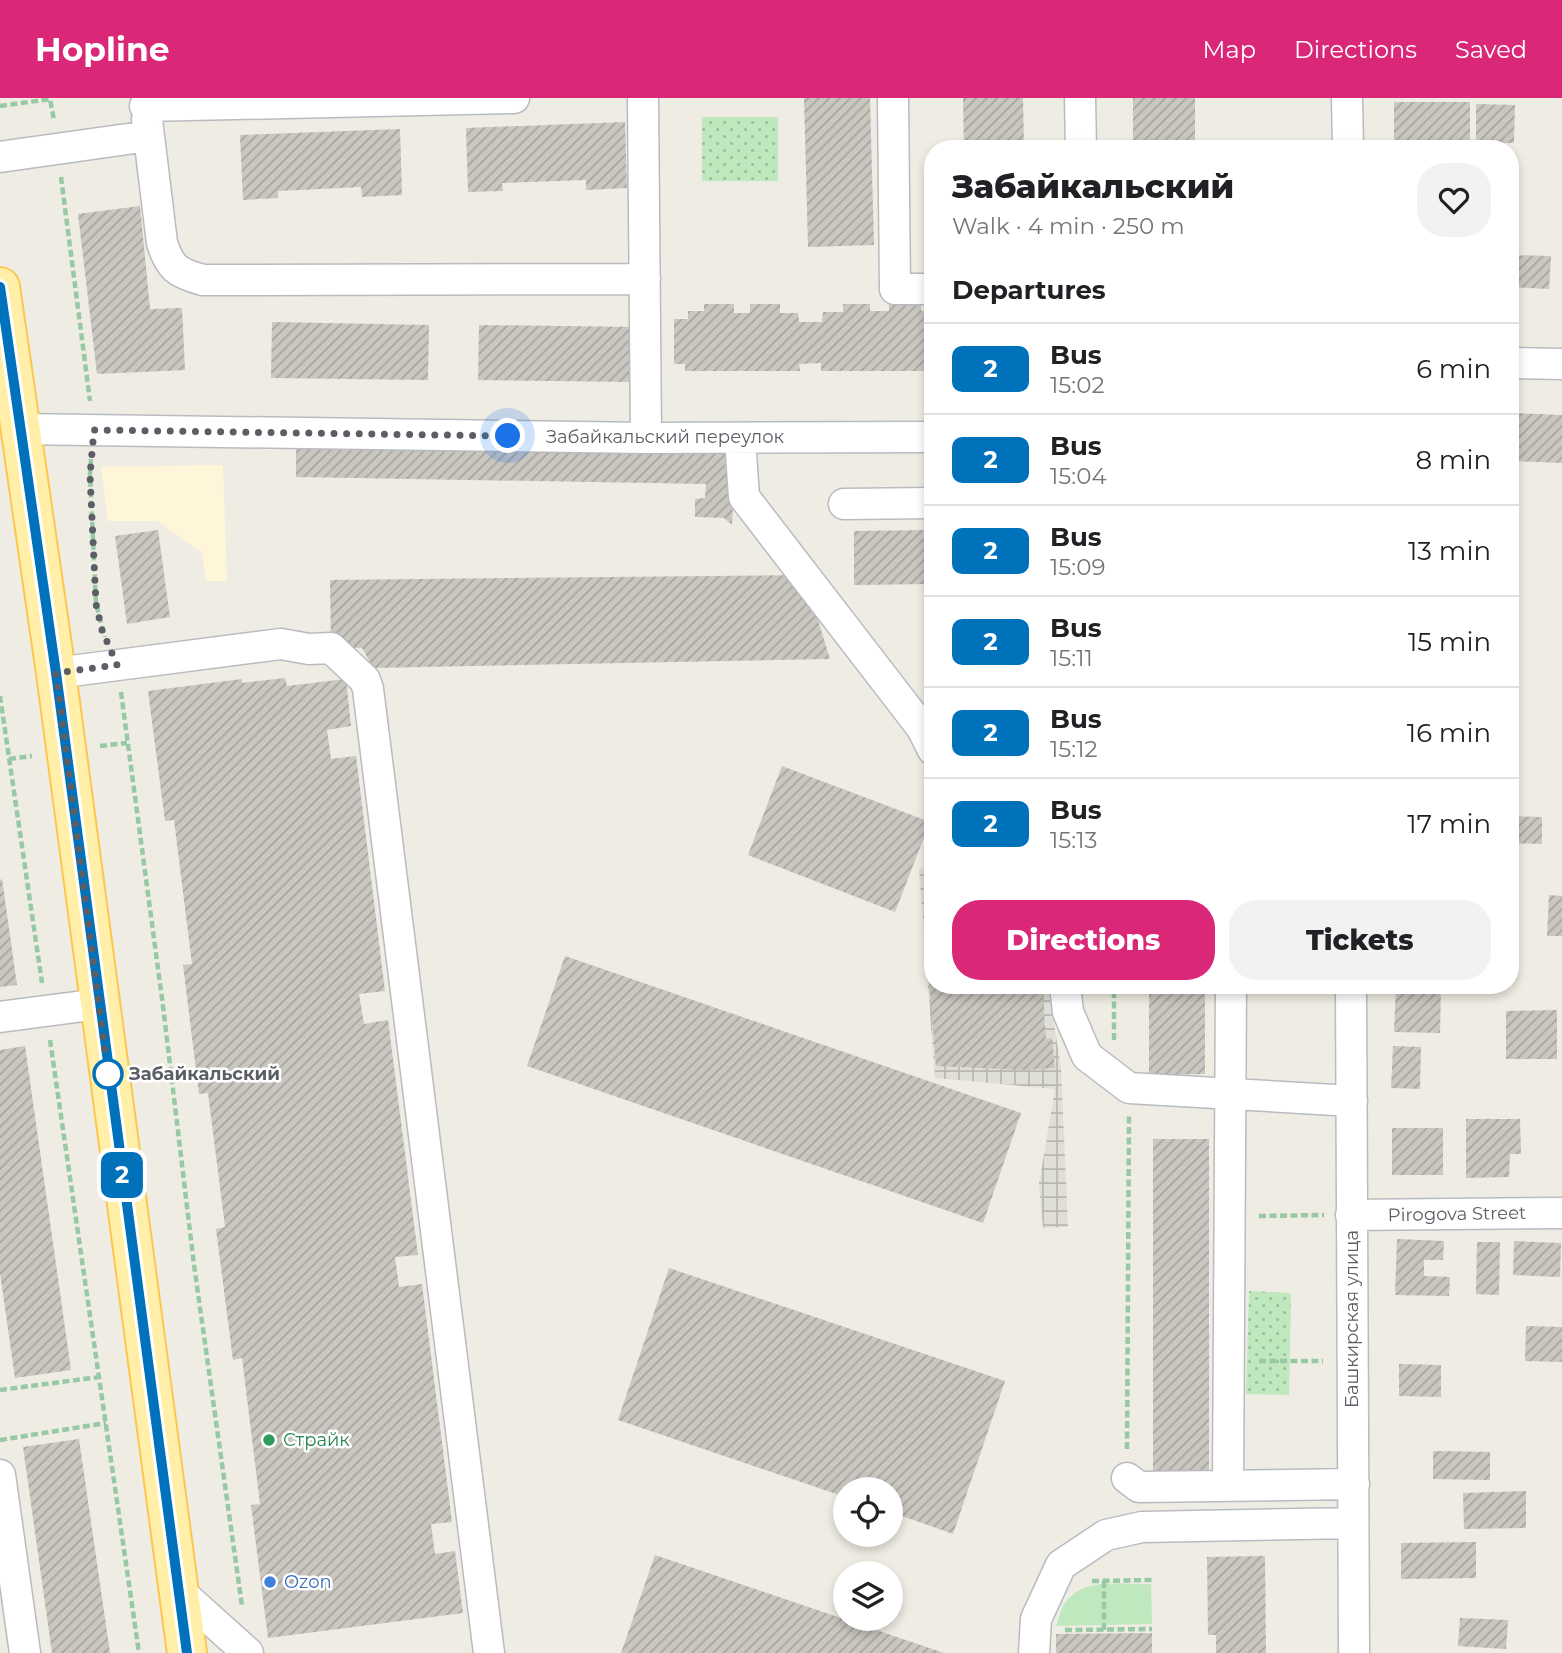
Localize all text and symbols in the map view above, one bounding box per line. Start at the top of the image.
text: Hopline [35,29,170,69]
text: Map [1203,35,1256,64]
text: Directions [1294,35,1417,64]
text: Saved [1455,35,1527,64]
button: heart [1417,163,1491,237]
text: Забайкальский [952,166,1234,206]
text: Walk · 4 min · 250 m [952,212,1185,240]
text: Departures [952,274,1106,306]
text: Bus [1050,339,1102,371]
text: 6 min [1416,353,1491,385]
text: 2 [983,354,998,383]
text: 15:02 [1050,371,1105,399]
your location [490,418,525,453]
street label: Забайкальский переулок [546,426,785,448]
text: Bus [1050,430,1102,462]
text: 8 min [1415,444,1491,476]
text: 2 [983,445,998,474]
text: 15:04 [1050,462,1107,490]
text: Bus [1050,521,1102,553]
text: 13 min [1408,535,1491,567]
text: 2 [983,536,998,565]
text: 15:09 [1050,553,1105,581]
text: Bus [1050,612,1102,644]
text: 15 min [1408,626,1491,658]
text: 2 [983,627,998,656]
text: 15:11 [1050,644,1093,672]
text: Bus [1050,703,1102,735]
text: 16 min [1407,717,1491,749]
text: 2 [983,718,998,747]
text: 15:12 [1050,735,1098,763]
text: Bus [1050,794,1102,826]
text: 17 min [1407,808,1491,840]
text: 2 [983,809,998,838]
text: 15:13 [1050,826,1097,854]
button: Directions [952,900,1215,980]
button: Tickets [1229,900,1491,980]
marker: Забайкальский [93,1059,123,1089]
place label: Забайкальский [128,1063,280,1085]
line badge: 2 [99,1152,145,1198]
text: 2 [115,1160,129,1189]
street label: Pirogova Street [1388,1202,1526,1226]
street label: Башкирская улица [1341,1230,1363,1408]
place label: Страйк [283,1429,350,1451]
marker: Страйк [261,1432,277,1448]
map controls [833,1477,903,1631]
button: locate [833,1477,903,1547]
button: layers [833,1561,903,1631]
place label: Ozon [284,1571,332,1593]
marker: Ozon [262,1574,278,1590]

